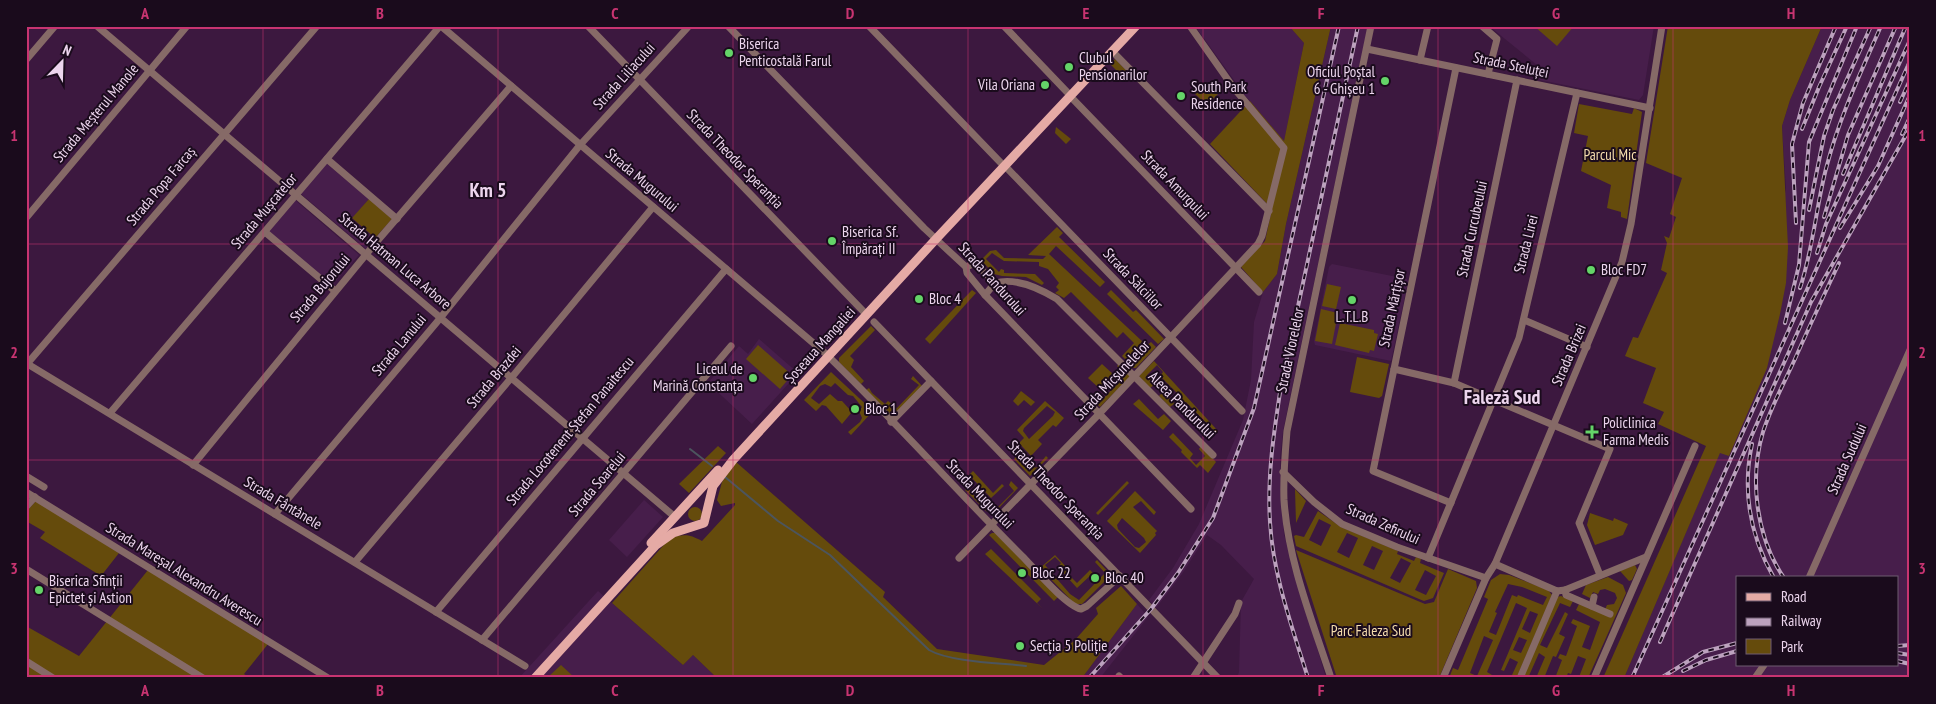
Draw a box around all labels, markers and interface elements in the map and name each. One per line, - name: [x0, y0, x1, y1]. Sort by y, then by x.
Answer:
- text: A: [140, 3, 150, 23]
- text: B: [376, 3, 384, 23]
- text: C: [611, 3, 619, 23]
- text: D: [846, 3, 855, 23]
- text: E: [1083, 3, 1090, 23]
- text: F: [1318, 3, 1325, 23]
- text: G: [1552, 3, 1560, 23]
- text: H: [1787, 3, 1795, 23]
- place label: Biserica Penticostală Farul: [739, 34, 832, 70]
- north arrow: [38, 38, 88, 88]
- street label: Strada Liliacului: [589, 38, 659, 113]
- text: N: [60, 40, 74, 60]
- marker: Biserica Penticostală Farul: [723, 47, 735, 59]
- street label: Strada Steluței: [1472, 47, 1550, 82]
- place label: Clubul Pensionarilor: [1079, 48, 1148, 84]
- street label: Strada Meșterul Manole: [49, 59, 142, 166]
- marker: Clubul Pensionarilor: [1063, 61, 1075, 73]
- place label: Oficiul Poștal 6 - Ghișeu 1: [1307, 62, 1375, 98]
- place label: Vila Oriana: [977, 75, 1035, 94]
- marker: Oficiul Poștal 6 - Ghișeu 1: [1379, 75, 1391, 87]
- place label: South Park Residence: [1191, 77, 1247, 113]
- marker: Vila Oriana: [1039, 79, 1051, 91]
- marker: South Park Residence: [1175, 90, 1187, 102]
- street label: Strada Theodor Speranția: [683, 105, 788, 212]
- text: 1: [10, 125, 18, 145]
- text: 1: [1918, 125, 1926, 145]
- street label: Strada Popa Farcaș: [122, 142, 199, 229]
- street label: Strada Mugurului: [602, 144, 683, 216]
- park label: Parcul Mic: [1583, 145, 1637, 164]
- street label: Strada Amurgului: [1137, 146, 1213, 223]
- street label: Strada Mușcatelor: [226, 168, 301, 252]
- district label: Km 5: [469, 177, 507, 203]
- street label: Strada Curcubeului: [1452, 179, 1491, 279]
- street label: Strada Hatman Luca Arbore: [335, 208, 455, 313]
- street label: Strada Lirei: [1509, 213, 1542, 275]
- place label: Biserica Sf. Împărați II: [841, 222, 899, 258]
- marker: Biserica Sf. Împărați II: [826, 235, 838, 247]
- street label: Strada Pandurului: [954, 238, 1030, 319]
- street label: Strada Sălciilor: [1099, 244, 1168, 314]
- street label: Strada Bujorului: [286, 250, 354, 326]
- place label: Bloc FD7: [1601, 260, 1647, 279]
- marker: Bloc FD7: [1585, 264, 1597, 276]
- street label: Strada Mărțișor: [1374, 266, 1409, 349]
- place label: Bloc 4: [929, 289, 961, 308]
- marker: Bloc 4: [913, 293, 925, 305]
- marker: L.T.L.B: [1346, 294, 1358, 306]
- street label: Șoseaua Mangaliei: [780, 302, 859, 387]
- street label: Strada Viorelelor: [1271, 305, 1308, 394]
- place label: L.T.L.B: [1336, 307, 1368, 326]
- street label: Strada Lanului: [367, 310, 430, 379]
- street label: Strada Brizei: [1547, 321, 1590, 389]
- street label: Strada Micșunelelor: [1070, 335, 1154, 424]
- text: 2: [10, 342, 18, 362]
- street label: Strada Brazdei: [462, 342, 525, 411]
- text: 2: [1918, 342, 1926, 362]
- street label: Strada Locotenent Ștefan Panaitescu: [502, 352, 637, 509]
- place label: Liceul de Marină Constanța: [653, 359, 743, 395]
- street label: Aleea Pandurului: [1145, 367, 1220, 442]
- marker: Liceul de Marină Constanța: [747, 372, 759, 384]
- district label: Faleză Sud: [1464, 384, 1540, 410]
- place label: Bloc 1: [865, 399, 897, 418]
- marker: Bloc 1: [849, 403, 861, 415]
- place label: Policlinica Farma Medis: [1603, 413, 1669, 449]
- street label: Strada Sudului: [1823, 420, 1871, 497]
- marker: Policlinica Farma Medis: [1585, 425, 1599, 439]
- street label: Strada Theodor Speranția: [1004, 436, 1109, 543]
- street label: Strada Soarelui: [564, 447, 629, 520]
- street label: Strada Mugurului: [943, 455, 1018, 532]
- street label: Strada Fântânele: [241, 472, 326, 533]
- street label: Strada Zefirului: [1343, 499, 1423, 548]
- street label: Strada Mareșal Alexandru Averescu: [103, 518, 266, 629]
- text: 3: [10, 558, 18, 578]
- text: 3: [1918, 558, 1926, 578]
- place label: Bloc 22: [1032, 563, 1071, 582]
- marker: Bloc 22: [1016, 567, 1028, 579]
- place label: Bloc 40: [1105, 568, 1144, 587]
- place label: Biserica Sfinții Epictet și Astion: [49, 571, 132, 607]
- marker: Bloc 40: [1089, 572, 1101, 584]
- legend: [1736, 576, 1898, 666]
- marker: Biserica Sfinții Epictet și Astion: [33, 584, 45, 596]
- text: Road: [1781, 587, 1807, 606]
- text: Railway: [1781, 611, 1822, 630]
- park label: Parc Faleza Sud: [1331, 621, 1411, 640]
- place label: Secția 5 Poliție: [1030, 636, 1107, 655]
- text: Park: [1781, 637, 1803, 656]
- marker: Secția 5 Poliție: [1014, 640, 1026, 652]
- text: A: [140, 680, 150, 700]
- text: B: [376, 680, 384, 700]
- text: C: [611, 680, 619, 700]
- text: D: [846, 680, 855, 700]
- text: E: [1083, 680, 1090, 700]
- text: F: [1318, 680, 1325, 700]
- text: G: [1552, 680, 1560, 700]
- text: H: [1787, 680, 1795, 700]

